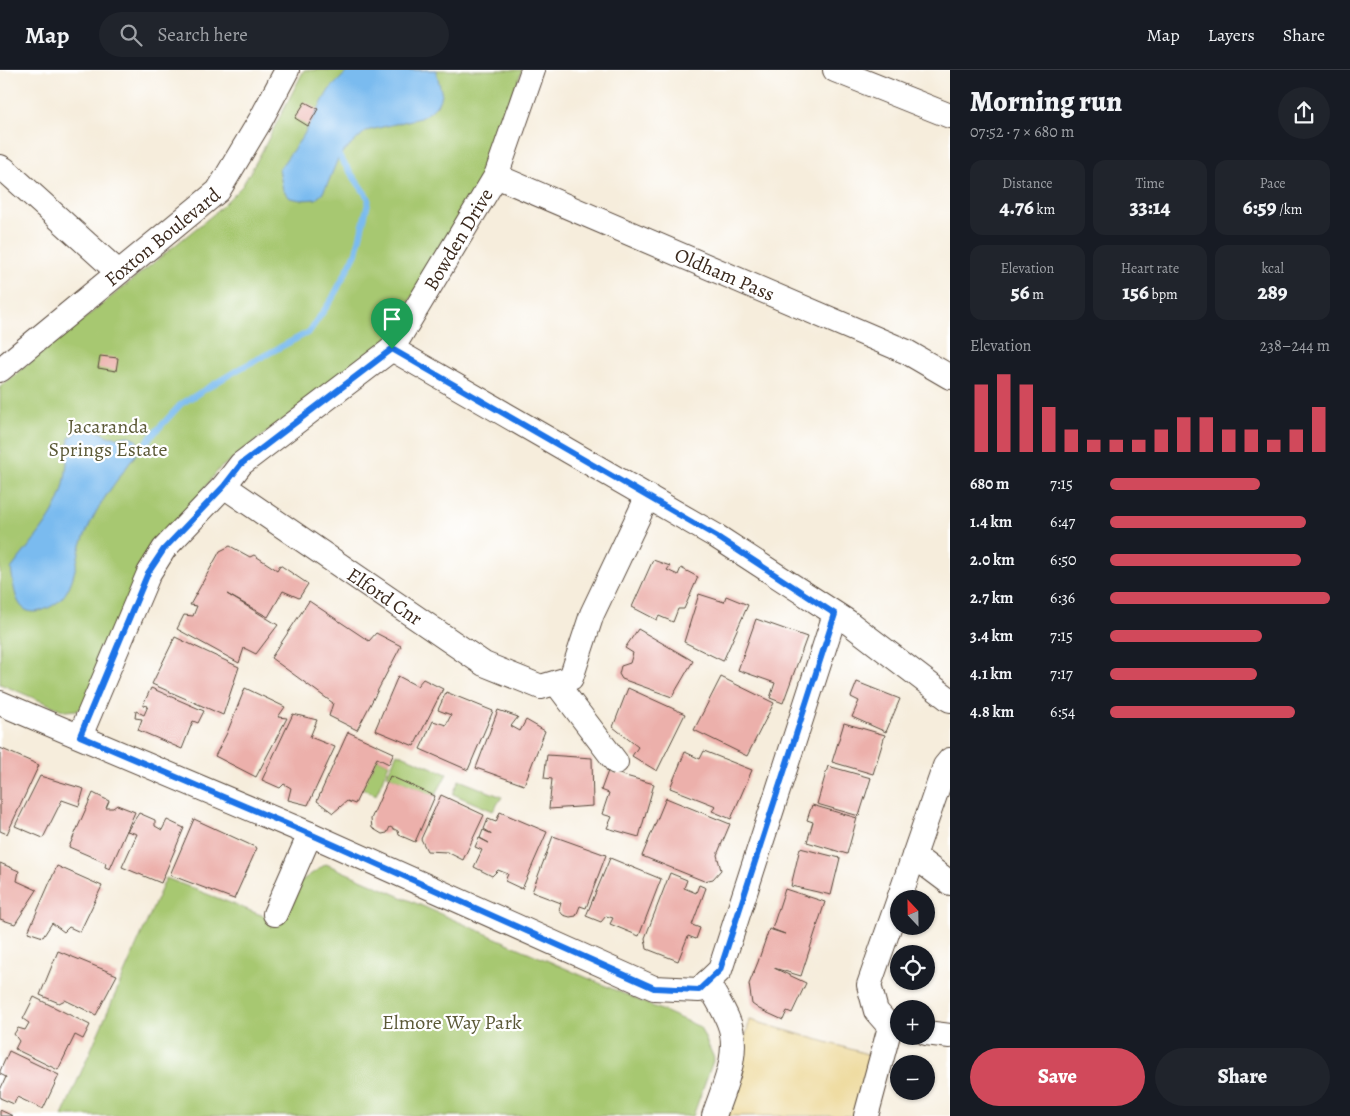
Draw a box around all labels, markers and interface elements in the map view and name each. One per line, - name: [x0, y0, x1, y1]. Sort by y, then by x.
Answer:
- search box: [99, 12, 449, 57]
- text: Map: [25, 19, 69, 51]
- icon: search: [117, 21, 145, 49]
- text: Search here: [157, 22, 248, 48]
- text: Map: [1147, 23, 1180, 47]
- text: Layers: [1208, 23, 1255, 47]
- text: Share: [1283, 23, 1325, 47]
- text: Morning run: [970, 83, 1122, 121]
- button: share: [1278, 87, 1330, 139]
- text: 07:52 · 7 × 680 m: [970, 121, 1074, 143]
- text: Distance: [1002, 174, 1052, 193]
- text: Time: [1135, 174, 1165, 193]
- text: Pace: [1260, 174, 1286, 193]
- street label: Foxton Boulevard: [99, 181, 226, 293]
- street label: Bowden Drive: [417, 183, 500, 296]
- text: 4.76: [999, 193, 1034, 221]
- text: 33:14: [1129, 193, 1171, 221]
- text: 6:59: [1243, 193, 1276, 221]
- text: km: [1034, 200, 1055, 219]
- text: /km: [1276, 200, 1302, 219]
- street label: Oldham Pass: [671, 241, 779, 308]
- text: Elevation: [1000, 259, 1054, 278]
- text: Heart rate: [1121, 259, 1179, 278]
- text: kcal: [1261, 259, 1284, 278]
- text: 56: [1011, 278, 1030, 306]
- text: 156: [1122, 278, 1149, 306]
- text: 289: [1258, 278, 1288, 306]
- text: m: [1030, 285, 1044, 304]
- text: bpm: [1149, 285, 1178, 304]
- pin: [371, 298, 413, 349]
- icon: arrive: [378, 305, 406, 333]
- text: Elevation: [970, 335, 1031, 357]
- text: 238–244 m: [1260, 335, 1330, 357]
- park label: Jacaranda Springs Estate: [49, 413, 167, 463]
- text: 680 m: [970, 473, 1009, 495]
- text: 7:15: [1050, 473, 1073, 495]
- text: 1.4 km: [970, 511, 1012, 533]
- text: 6:47: [1050, 511, 1075, 533]
- text: 2.0 km: [970, 549, 1015, 571]
- text: 6:50: [1050, 549, 1077, 571]
- street label: Elford Cnr: [342, 561, 428, 632]
- text: 2.7 km: [970, 587, 1013, 609]
- text: 6:36: [1050, 587, 1075, 609]
- text: 3.4 km: [970, 625, 1013, 647]
- text: 7:15: [1050, 625, 1073, 647]
- text: 4.1 km: [970, 663, 1012, 685]
- text: 7:17: [1050, 663, 1073, 685]
- text: 4.8 km: [970, 701, 1014, 723]
- text: 6:54: [1050, 701, 1075, 723]
- north arrow: [890, 890, 935, 935]
- map controls: [890, 890, 935, 1100]
- button: locate: [890, 945, 935, 990]
- button: +: [890, 1000, 935, 1045]
- park label: Elmore Way Park: [382, 1009, 522, 1036]
- button: Save: [970, 1048, 1145, 1106]
- button: Share: [1155, 1048, 1330, 1106]
- button: −: [890, 1055, 935, 1100]

